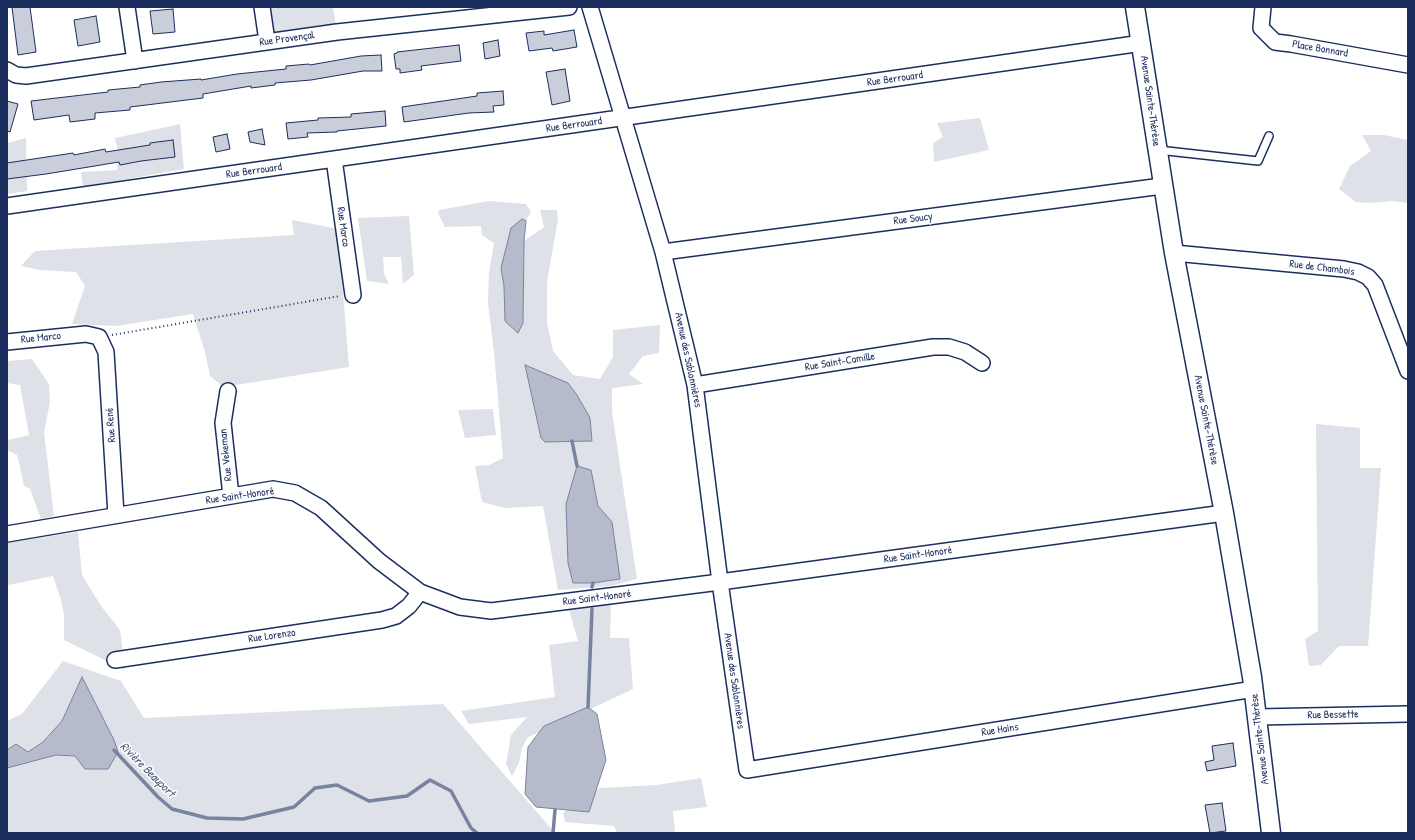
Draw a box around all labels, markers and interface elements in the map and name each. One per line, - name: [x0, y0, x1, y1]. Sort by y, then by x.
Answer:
- street label: Rue Provençal: [259, 29, 315, 49]
- street label: Place Bonnard: [1291, 38, 1349, 60]
- street label: Avenue Sainte-Thérèse: [1137, 55, 1163, 147]
- street label: Rue Berrouard: [866, 69, 924, 89]
- street label: Rue Berrouard: [545, 115, 603, 135]
- street label: Rue Berrouard: [225, 161, 283, 181]
- street label: Rue Marco: [334, 206, 352, 248]
- street label: Rue Soucy: [893, 210, 933, 228]
- street label: Rue de Chambois: [1289, 257, 1355, 279]
- street label: Avenue des Sablonnières: [671, 311, 705, 409]
- street label: Rue Marco: [20, 329, 62, 347]
- street label: Rue Saint-Camille: [804, 350, 876, 374]
- street label: Avenue Sainte-Thérèse: [1191, 374, 1221, 466]
- street label: Rue René: [103, 407, 119, 443]
- street label: Rue Vekeman: [217, 428, 235, 482]
- street label: Rue Saint-Honoré: [205, 485, 275, 507]
- street label: Rue Saint-Honoré: [883, 544, 953, 566]
- street label: Rue Saint-Honoré: [562, 587, 632, 609]
- street label: Rue Lorenzo: [248, 626, 296, 646]
- street label: Avenue des Sablonnières: [721, 632, 747, 730]
- street label: Avenue Sainte-Thérèse: [1248, 693, 1272, 785]
- street label: Rue Bessette: [1307, 708, 1359, 722]
- street label: Rue Hains: [980, 721, 1020, 739]
- water label: Rivière Beauport: [117, 740, 177, 800]

